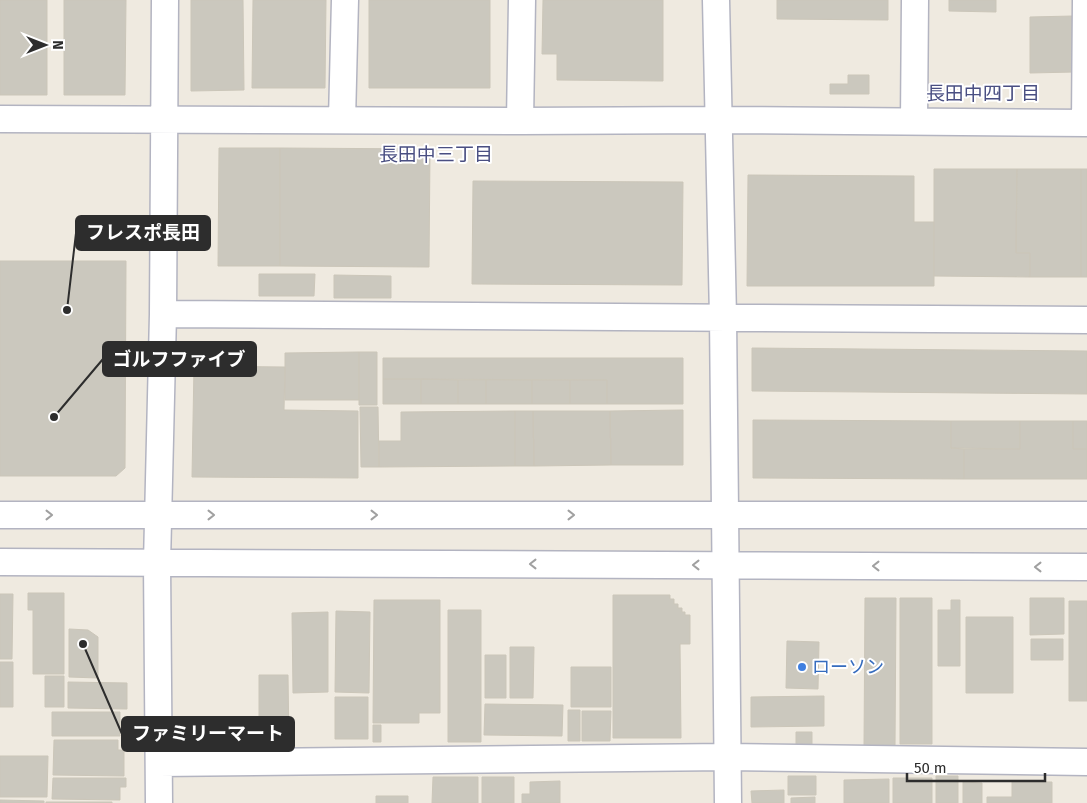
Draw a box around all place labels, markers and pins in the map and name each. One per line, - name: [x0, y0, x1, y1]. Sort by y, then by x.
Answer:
- callout: フレスポ長田: [76, 216, 210, 250]
- callout: ゴルフファイブ: [103, 342, 256, 376]
- place label: ローソン: [812, 656, 884, 678]
- marker: ローソン: [796, 661, 808, 673]
- callout: ファミリーマート: [122, 717, 294, 751]

